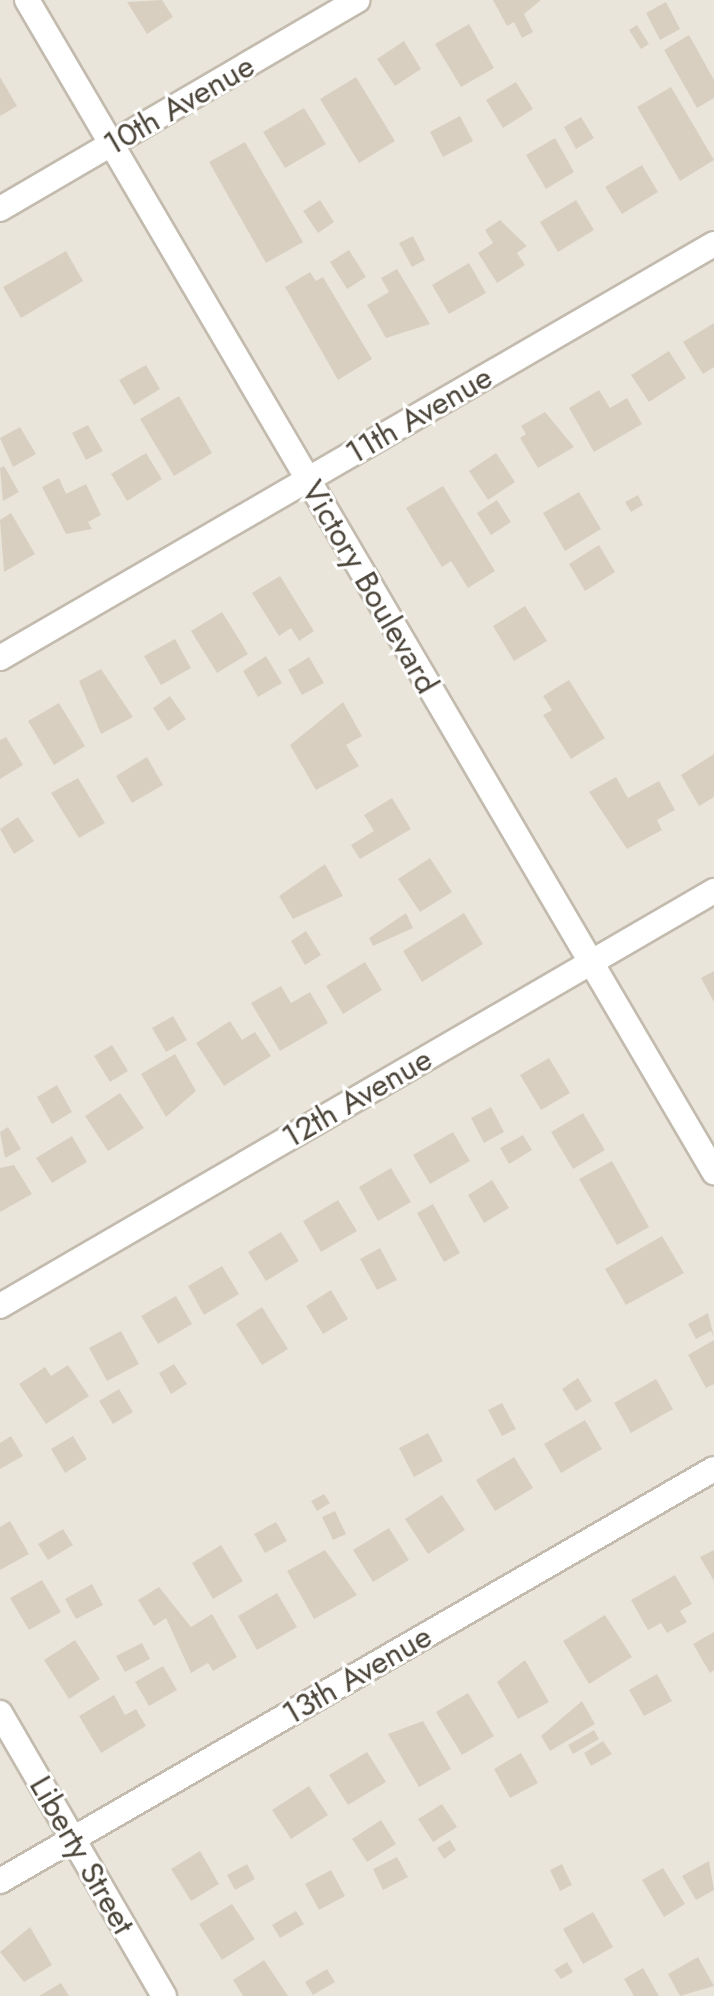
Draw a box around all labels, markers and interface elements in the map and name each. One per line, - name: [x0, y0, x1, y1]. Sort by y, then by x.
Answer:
- street label: 10th Avenue: [97, 47, 261, 163]
- street label: 11th Avenue: [339, 358, 499, 472]
- street label: Victory Boulevard: [293, 474, 447, 700]
- street label: 12th Avenue: [275, 1040, 439, 1156]
- street label: 13th Avenue: [276, 1617, 438, 1733]
- street label: Liberty Street: [21, 1769, 143, 1941]

